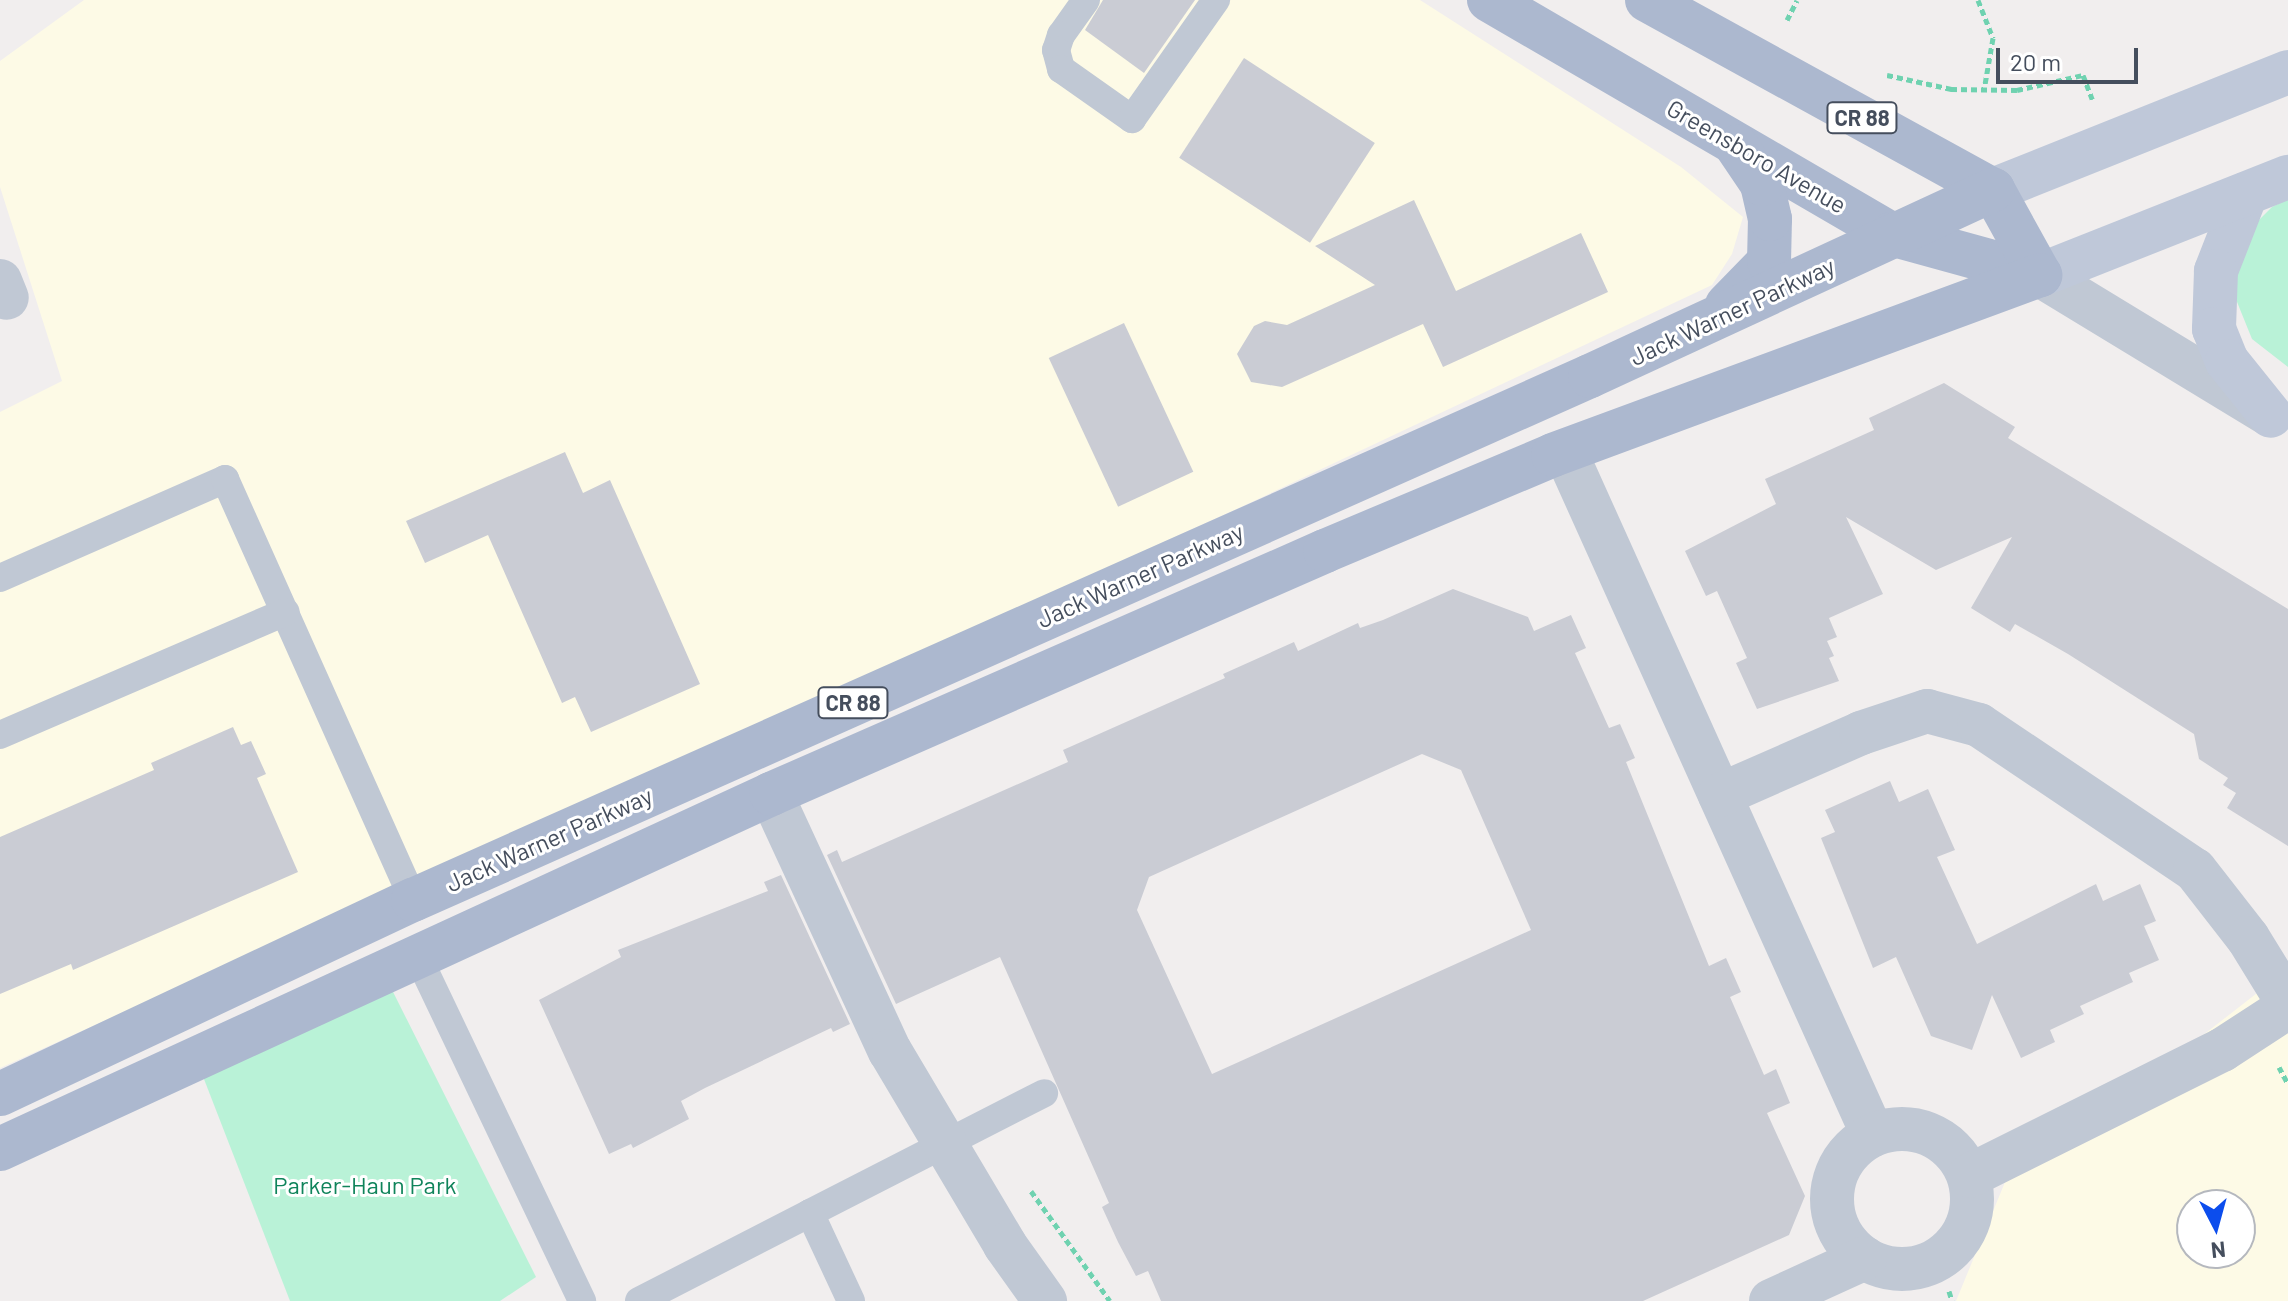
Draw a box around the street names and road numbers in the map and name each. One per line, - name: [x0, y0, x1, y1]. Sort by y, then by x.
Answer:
- street label: Greensboro Avenue: [1662, 93, 1852, 219]
- road number: CR 88: [1826, 100, 1898, 136]
- street label: Jack Warner Parkway: [1625, 251, 1839, 371]
- street label: Jack Warner Parkway: [1032, 517, 1248, 633]
- road number: CR 88: [817, 685, 889, 721]
- street label: Jack Warner Parkway: [441, 781, 657, 897]

